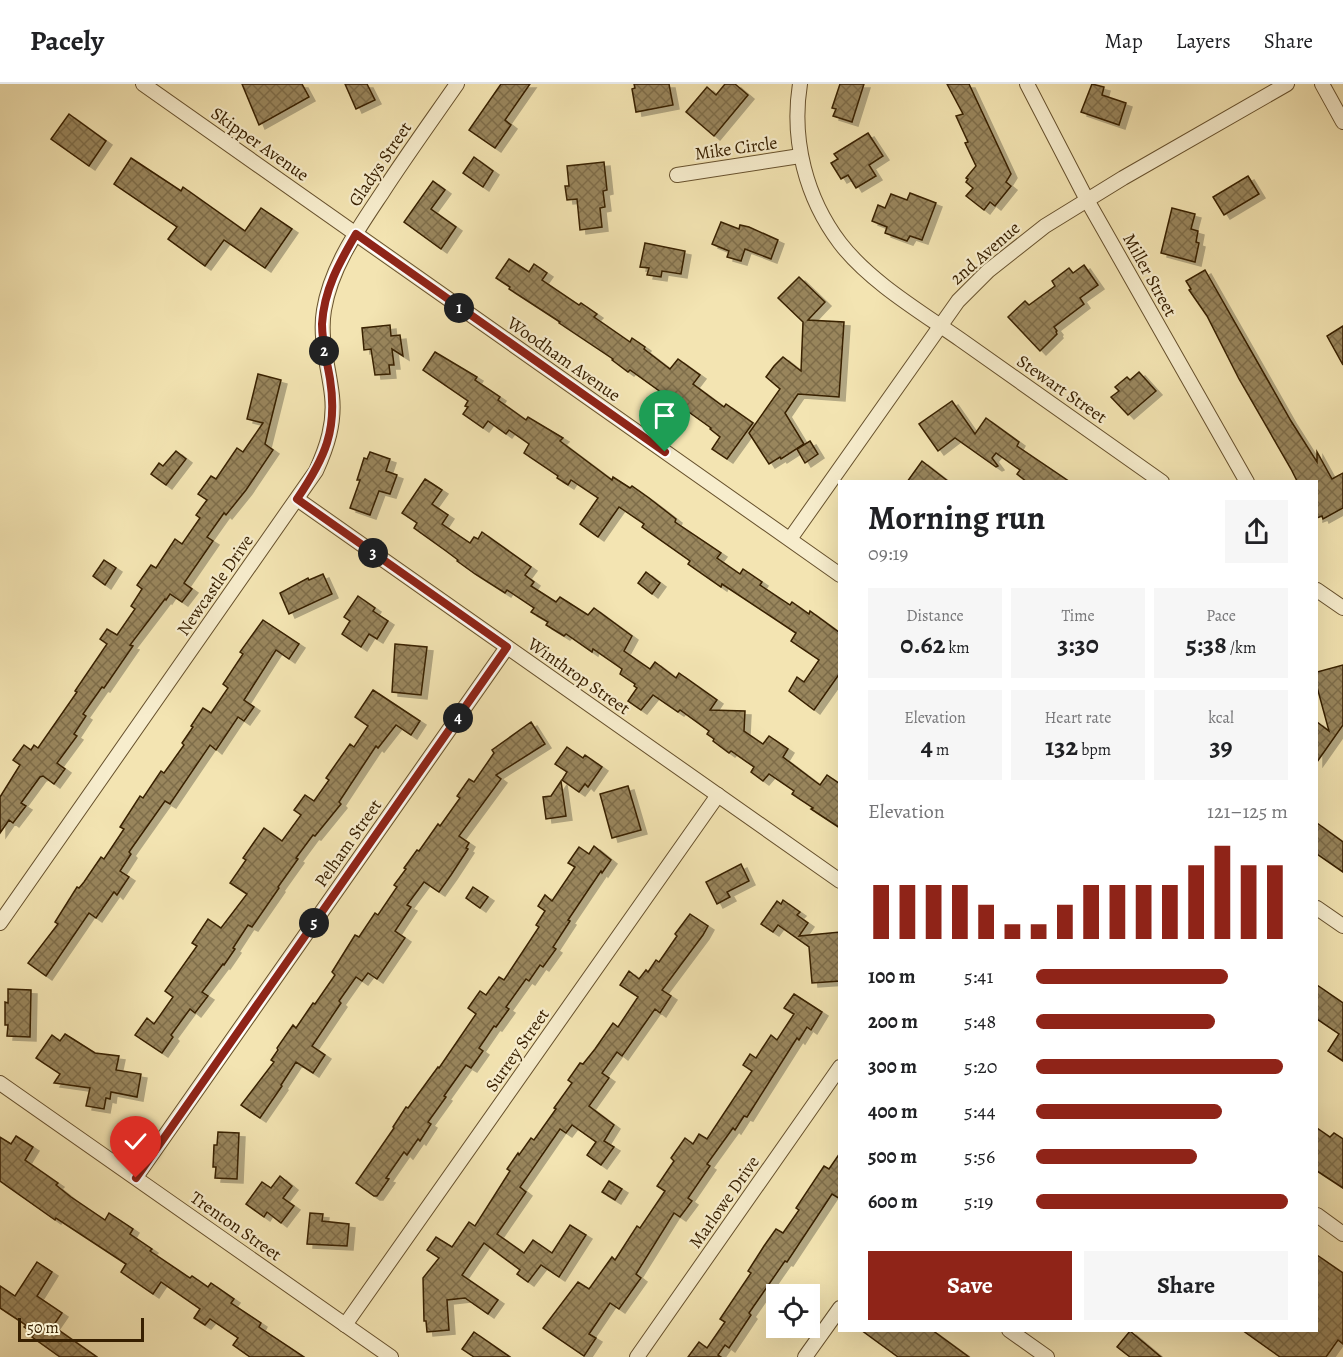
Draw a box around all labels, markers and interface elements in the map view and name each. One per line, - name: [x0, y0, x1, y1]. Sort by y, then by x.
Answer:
- text: Pacely: [30, 22, 104, 60]
- text: Map: [1104, 27, 1143, 55]
- text: Layers: [1176, 27, 1231, 55]
- text: Share: [1264, 27, 1313, 55]
- street label: Skipper Avenue: [206, 101, 314, 187]
- street label: Gladys Street: [343, 117, 417, 211]
- street label: Mike Circle: [693, 130, 779, 166]
- street label: 2nd Avenue: [945, 216, 1025, 290]
- street label: Miller Street: [1117, 229, 1183, 321]
- pin: 1: [444, 293, 474, 323]
- text: 1: [456, 297, 462, 319]
- street label: Woodham Avenue: [502, 310, 625, 407]
- pin: 2: [309, 336, 339, 366]
- text: 2: [320, 340, 328, 362]
- street label: Stewart Street: [1012, 349, 1112, 429]
- pin: [639, 390, 690, 452]
- icon: arrive: [648, 399, 681, 432]
- text: Morning run: [868, 495, 1045, 540]
- button: share: [1225, 500, 1288, 563]
- street label: Newcastle Drive: [171, 530, 259, 640]
- pin: 3: [358, 538, 388, 568]
- text: 09:19: [868, 540, 908, 567]
- text: 3: [370, 542, 376, 564]
- text: Distance: [906, 605, 964, 627]
- text: Time: [1061, 605, 1095, 627]
- text: Pace: [1206, 605, 1236, 627]
- text: 0.62: [900, 627, 945, 662]
- text: 3:30: [1057, 627, 1099, 662]
- text: 5:38: [1186, 627, 1227, 662]
- street label: Winthrop Street: [522, 631, 635, 720]
- text: km: [945, 637, 970, 659]
- text: /km: [1227, 637, 1256, 659]
- pin: 4: [443, 703, 473, 733]
- text: 4: [454, 707, 462, 729]
- text: Elevation: [904, 707, 966, 729]
- text: Heart rate: [1045, 707, 1111, 729]
- text: kcal: [1208, 707, 1234, 729]
- text: 4: [921, 729, 933, 764]
- text: 132: [1045, 729, 1078, 764]
- text: 39: [1209, 729, 1233, 764]
- text: m: [933, 739, 949, 761]
- text: bpm: [1078, 739, 1111, 761]
- street label: Pelham Street: [309, 794, 387, 892]
- text: Elevation: [868, 798, 945, 825]
- text: 121–125 m: [1207, 798, 1288, 825]
- pin: 5: [299, 908, 329, 938]
- text: 5: [311, 912, 317, 934]
- text: 100 m: [868, 963, 916, 990]
- text: 5:41: [964, 963, 993, 990]
- street label: Surrey Street: [479, 1003, 555, 1097]
- text: 200 m: [868, 1008, 918, 1035]
- text: 5:48: [964, 1008, 996, 1035]
- text: 300 m: [868, 1053, 917, 1080]
- text: 5:20: [964, 1053, 998, 1080]
- text: 400 m: [868, 1098, 918, 1125]
- text: 5:44: [964, 1098, 995, 1125]
- pin: [110, 1116, 161, 1178]
- icon: check: [119, 1125, 152, 1158]
- text: 500 m: [868, 1143, 917, 1170]
- text: 5:56: [964, 1143, 995, 1170]
- street label: Marlowe Drive: [683, 1151, 765, 1253]
- street label: Trenton Street: [185, 1186, 287, 1266]
- text: 600 m: [868, 1188, 918, 1215]
- text: 5:19: [964, 1188, 993, 1215]
- button: Save: [868, 1251, 1072, 1320]
- button: Share: [1084, 1251, 1288, 1320]
- map controls: [766, 1284, 820, 1338]
- button: locate: [766, 1284, 820, 1338]
- scale bar: [18, 1315, 144, 1342]
- text: 50 m: [27, 1317, 59, 1339]

